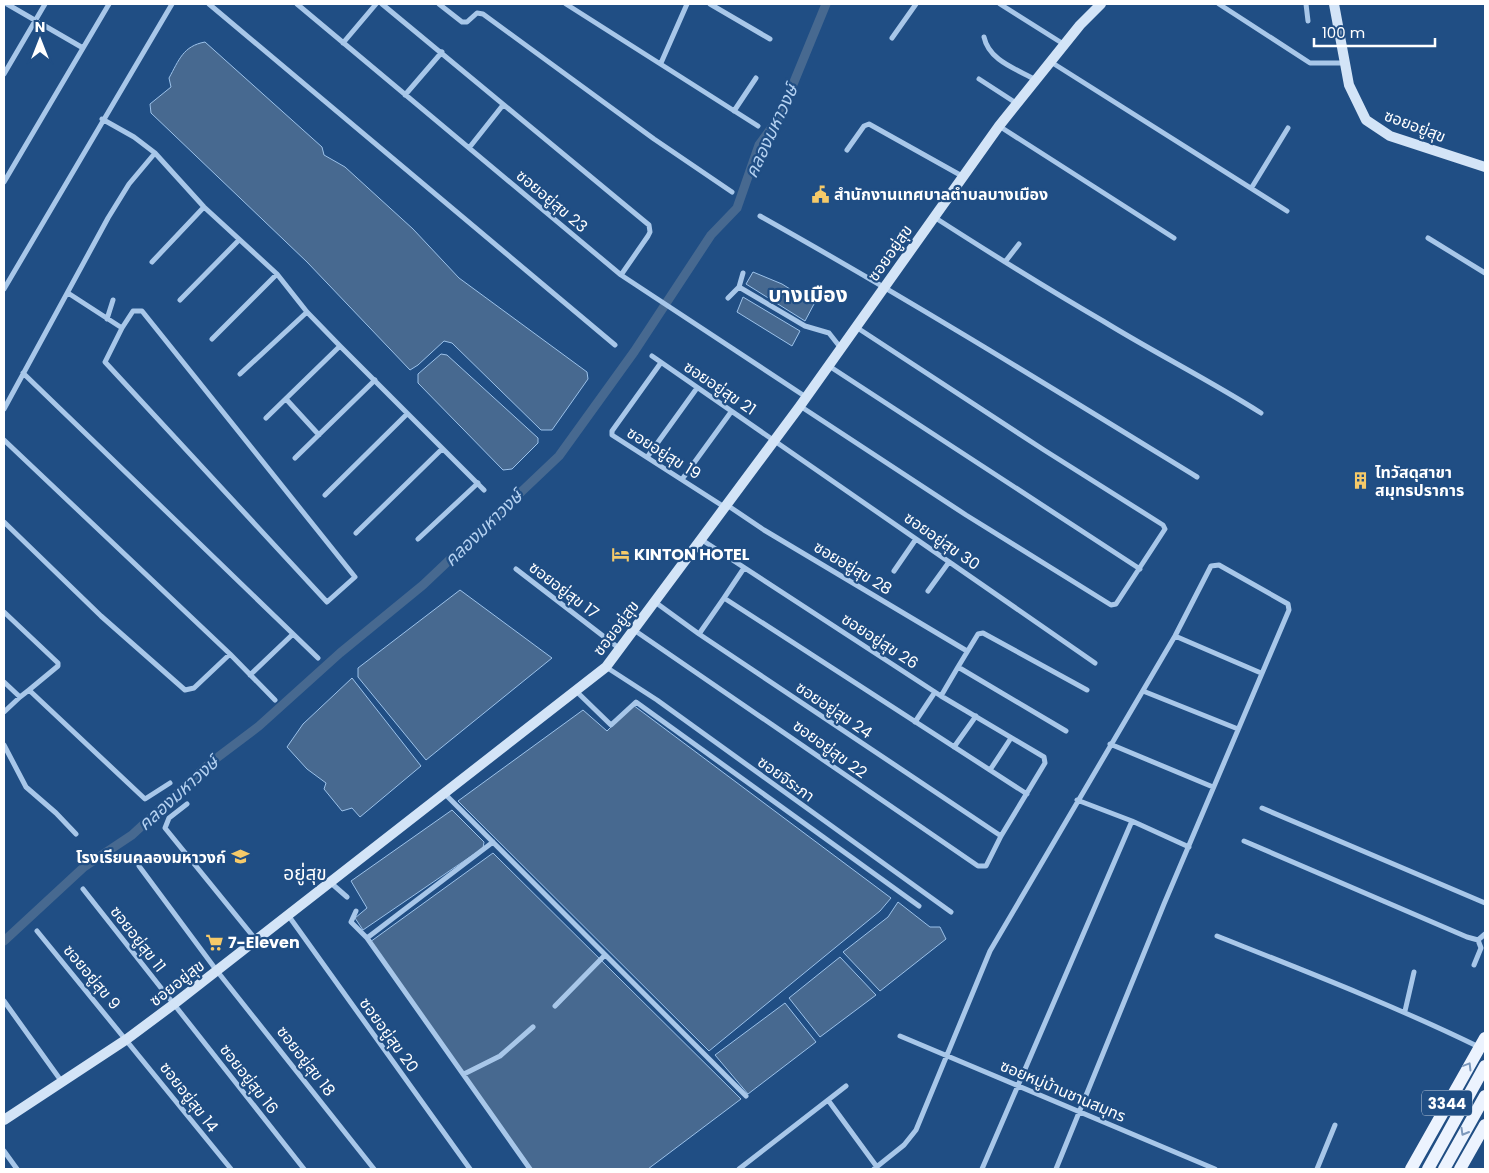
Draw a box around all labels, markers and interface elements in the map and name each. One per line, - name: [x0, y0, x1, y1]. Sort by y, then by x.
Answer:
- north arrow: [15, 15, 65, 65]
- scale bar: [1314, 15, 1435, 47]
- text: N: [35, 17, 45, 37]
- text: 100 m: [1322, 22, 1365, 43]
- water label: คลองมหาวงษ์: [738, 78, 805, 182]
- street label: ซอยอยู่สุข: [1381, 104, 1449, 148]
- street label: ซอยอยู่สุข 23: [511, 164, 593, 238]
- place label: สำนักงานเทศบาลตำบลบางเมือง: [834, 183, 1048, 206]
- public building icon: สำนักงานเทศบาลตำบลบางเมือง: [810, 184, 830, 204]
- street label: ซอยอยู่สุข: [862, 220, 918, 286]
- district label: บางเมือง: [768, 280, 848, 309]
- street label: ซอยอยู่สุข 21: [679, 355, 761, 421]
- street label: ซอยอยู่สุข 19: [622, 421, 706, 485]
- place label: ไทวัสดุสาขา สมุทรปราการ: [1375, 461, 1464, 502]
- building icon: ไทวัสดุสาขา สมุทรปราการ: [1351, 471, 1371, 491]
- water label: คลองมหาวงษ์: [438, 482, 530, 572]
- street label: ซอยอยู่สุข 30: [899, 506, 985, 576]
- street label: ซอยอยู่สุข 28: [809, 536, 897, 600]
- place label: KINTON HOTEL: [634, 543, 750, 566]
- hotel icon: KINTON HOTEL: [610, 544, 630, 564]
- street label: ซอยอยู่สุข 17: [524, 556, 604, 624]
- street label: ซอยอยู่สุข: [588, 595, 644, 661]
- street label: ซอยอยู่สุข 26: [837, 607, 923, 675]
- street label: ซอยอยู่สุข 24: [791, 676, 877, 744]
- street label: ซอยอยู่สุข 22: [788, 714, 872, 784]
- water label: คลองมหาวงษ์: [132, 748, 226, 836]
- street label: ซอยจิระภา: [753, 750, 819, 808]
- place label: โรงเรียนคลองมหาวงก์: [76, 846, 226, 869]
- school or university icon: โรงเรียนคลองมหาวงก์: [230, 847, 250, 867]
- district label: อยู่สุข: [283, 860, 327, 887]
- street label: ซอยอยู่สุข 11: [105, 901, 171, 977]
- place label: 7-Eleven: [228, 931, 300, 954]
- supermarket icon: 7-Eleven: [204, 932, 224, 952]
- street label: ซอยอยู่สุข 9: [58, 940, 126, 1014]
- street label: ซอยอยู่สุข: [145, 954, 209, 1012]
- street label: ซอยอยู่สุข 20: [354, 993, 424, 1077]
- street label: ซอยอยู่สุข 18: [271, 1021, 341, 1101]
- street label: ซอยอยู่สุข 16: [214, 1039, 284, 1119]
- street label: ซอยหมู่บ้านชานสมุทร: [997, 1054, 1130, 1128]
- street label: ซอยอยู่สุข 14: [154, 1057, 224, 1137]
- one-way arrow: [1462, 1062, 1472, 1071]
- road number: 3344: [1422, 1090, 1472, 1116]
- one-way arrow: [1460, 1127, 1470, 1136]

